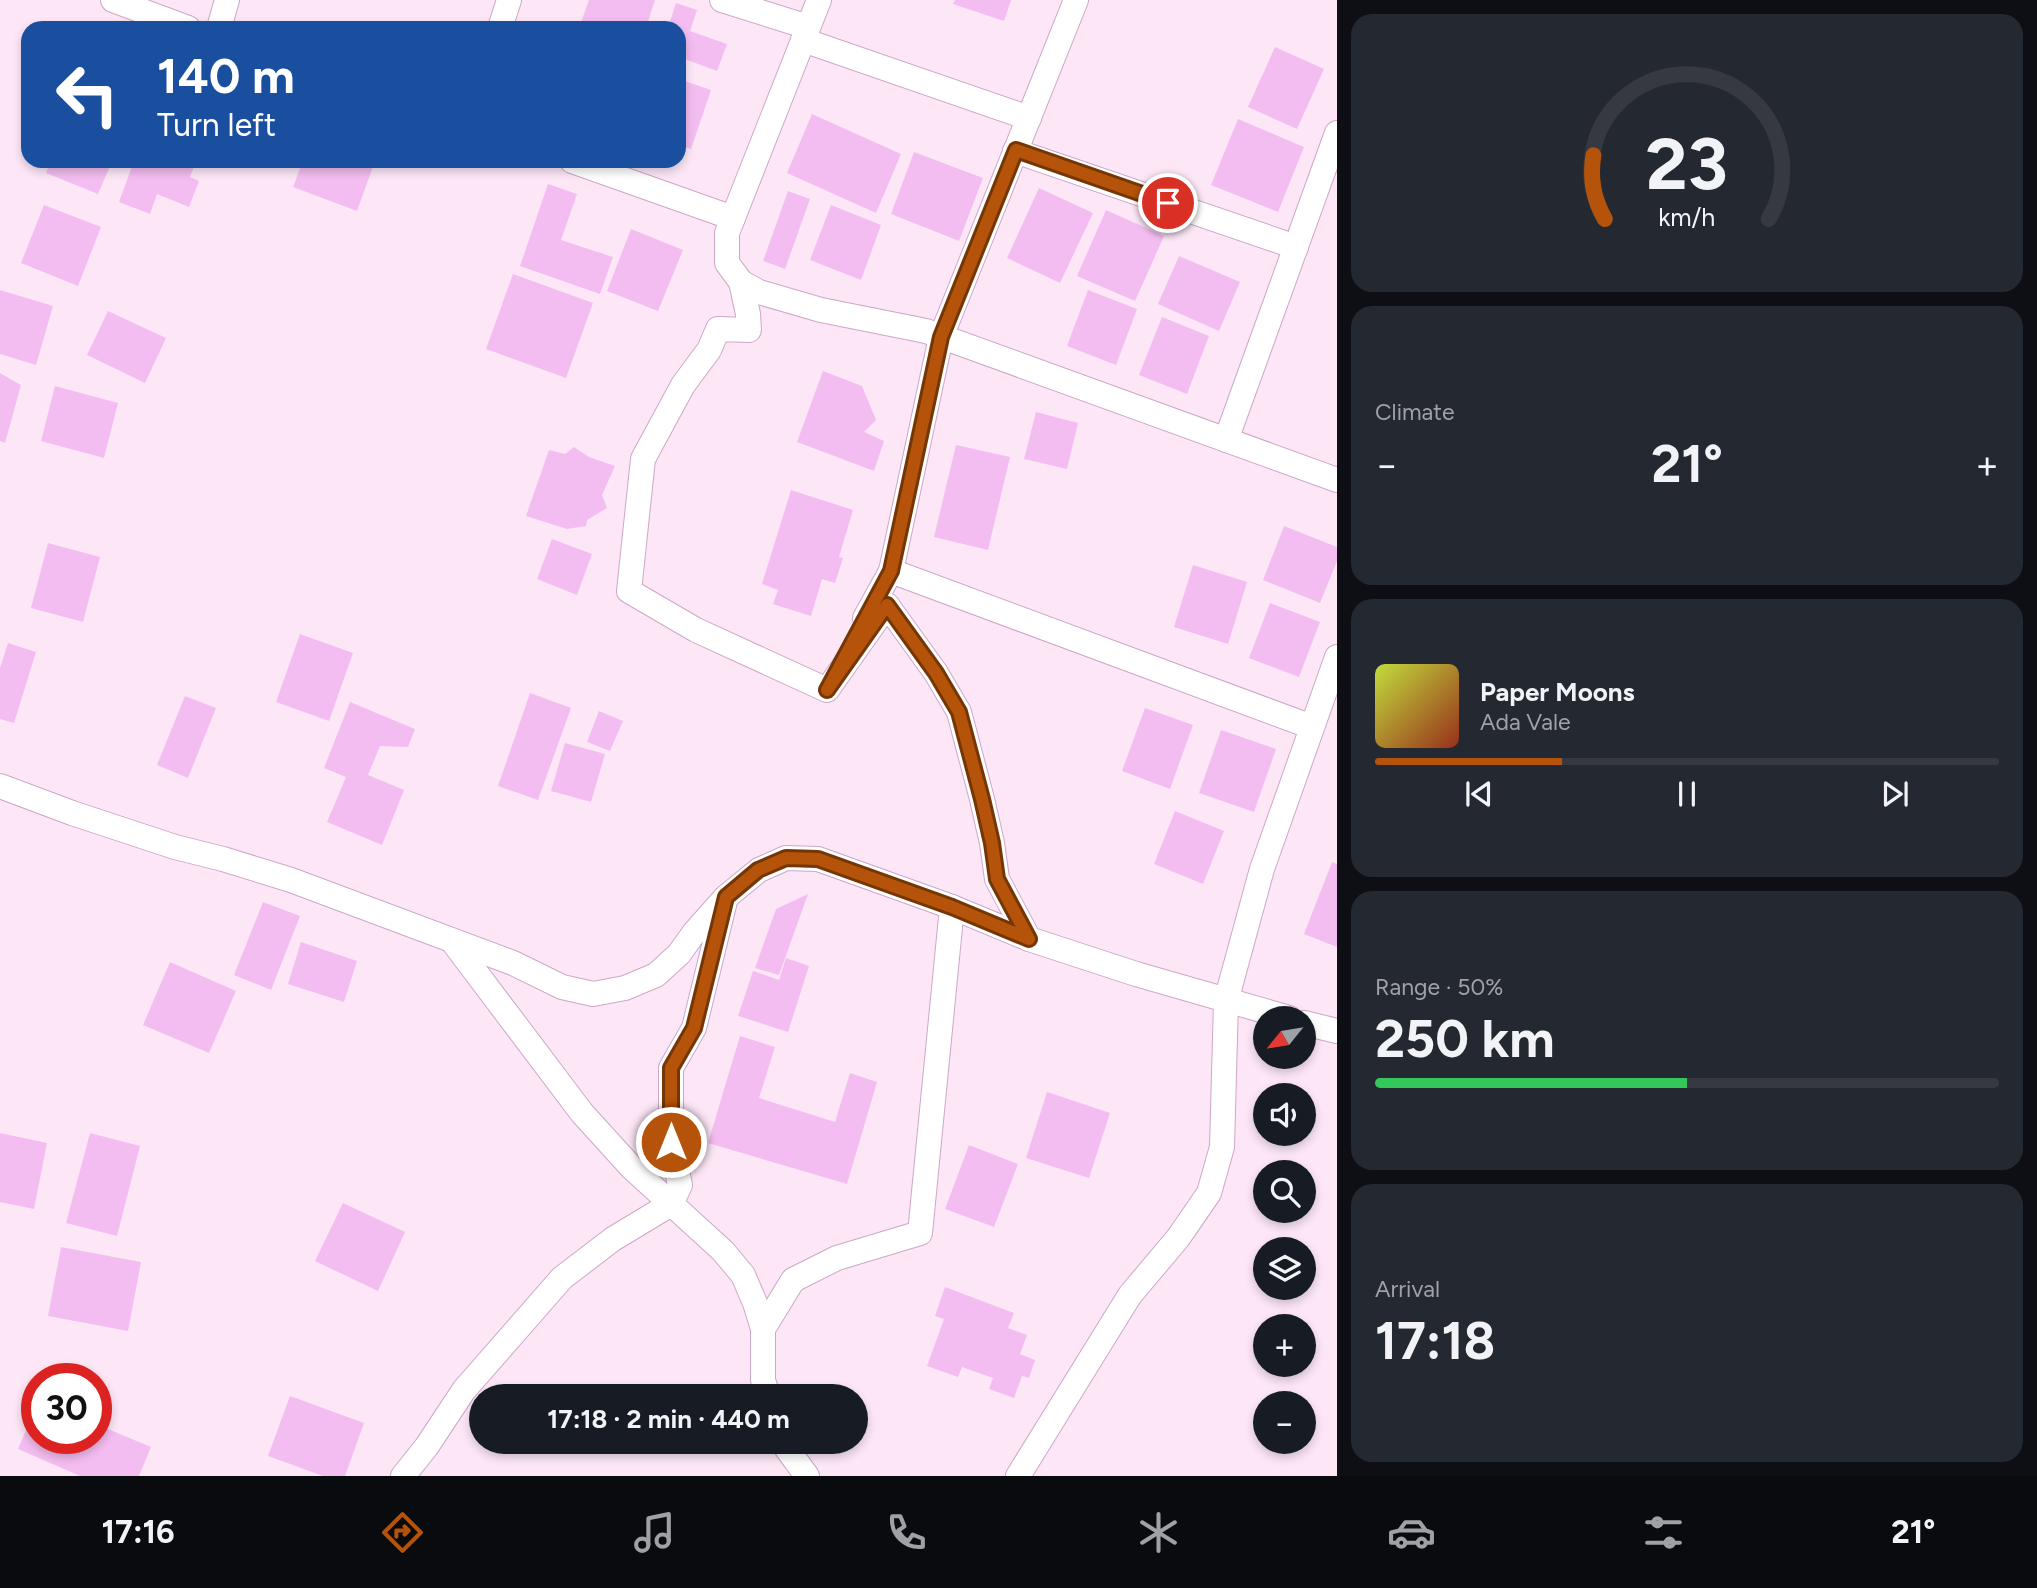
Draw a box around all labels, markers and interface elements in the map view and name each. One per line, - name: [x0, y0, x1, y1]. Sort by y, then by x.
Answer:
- text: 140 m: [157, 46, 295, 105]
- icon: left: [42, 49, 133, 140]
- text: Turn left: [157, 106, 276, 144]
- text: 23: [1646, 121, 1728, 208]
- pin: [1138, 173, 1198, 233]
- icon: arrive: [1149, 184, 1187, 222]
- text: km/h: [1658, 202, 1716, 232]
- text: Climate: [1375, 398, 1454, 426]
- text: 21°: [1651, 433, 1723, 495]
- text: −: [1375, 442, 1399, 488]
- text: +: [1975, 442, 1999, 488]
- text: Paper Moons: [1480, 676, 1635, 708]
- text: Ada Vale: [1480, 708, 1571, 736]
- icon: previous: [1460, 775, 1498, 813]
- icon: pause: [1668, 775, 1706, 813]
- icon: next: [1876, 775, 1914, 813]
- text: Range · 50%: [1375, 973, 1503, 1001]
- north arrow: [1253, 1006, 1316, 1069]
- map controls: [1253, 1006, 1316, 1454]
- text: 250 km: [1375, 1008, 1555, 1070]
- button: sound: [1253, 1083, 1316, 1146]
- position arrow: [634, 1105, 708, 1179]
- button: search: [1253, 1160, 1316, 1223]
- button: layers: [1253, 1237, 1316, 1300]
- text: Arrival: [1375, 1275, 1440, 1303]
- text: 17:18: [1375, 1310, 1495, 1372]
- button: +: [1253, 1314, 1316, 1377]
- speed limit sign: 30: [21, 1363, 112, 1454]
- button: −: [1253, 1391, 1316, 1454]
- text: 17:18 · 2 min · 440 m: [547, 1403, 790, 1435]
- icon: directions: [378, 1508, 427, 1557]
- icon: music: [630, 1508, 679, 1557]
- icon: phone: [882, 1508, 931, 1557]
- icon: climate: [1134, 1508, 1183, 1557]
- icon: car: [1387, 1508, 1436, 1557]
- icon: filters: [1639, 1508, 1688, 1557]
- text: 17:16: [102, 1513, 175, 1551]
- text: 21°: [1891, 1513, 1935, 1551]

